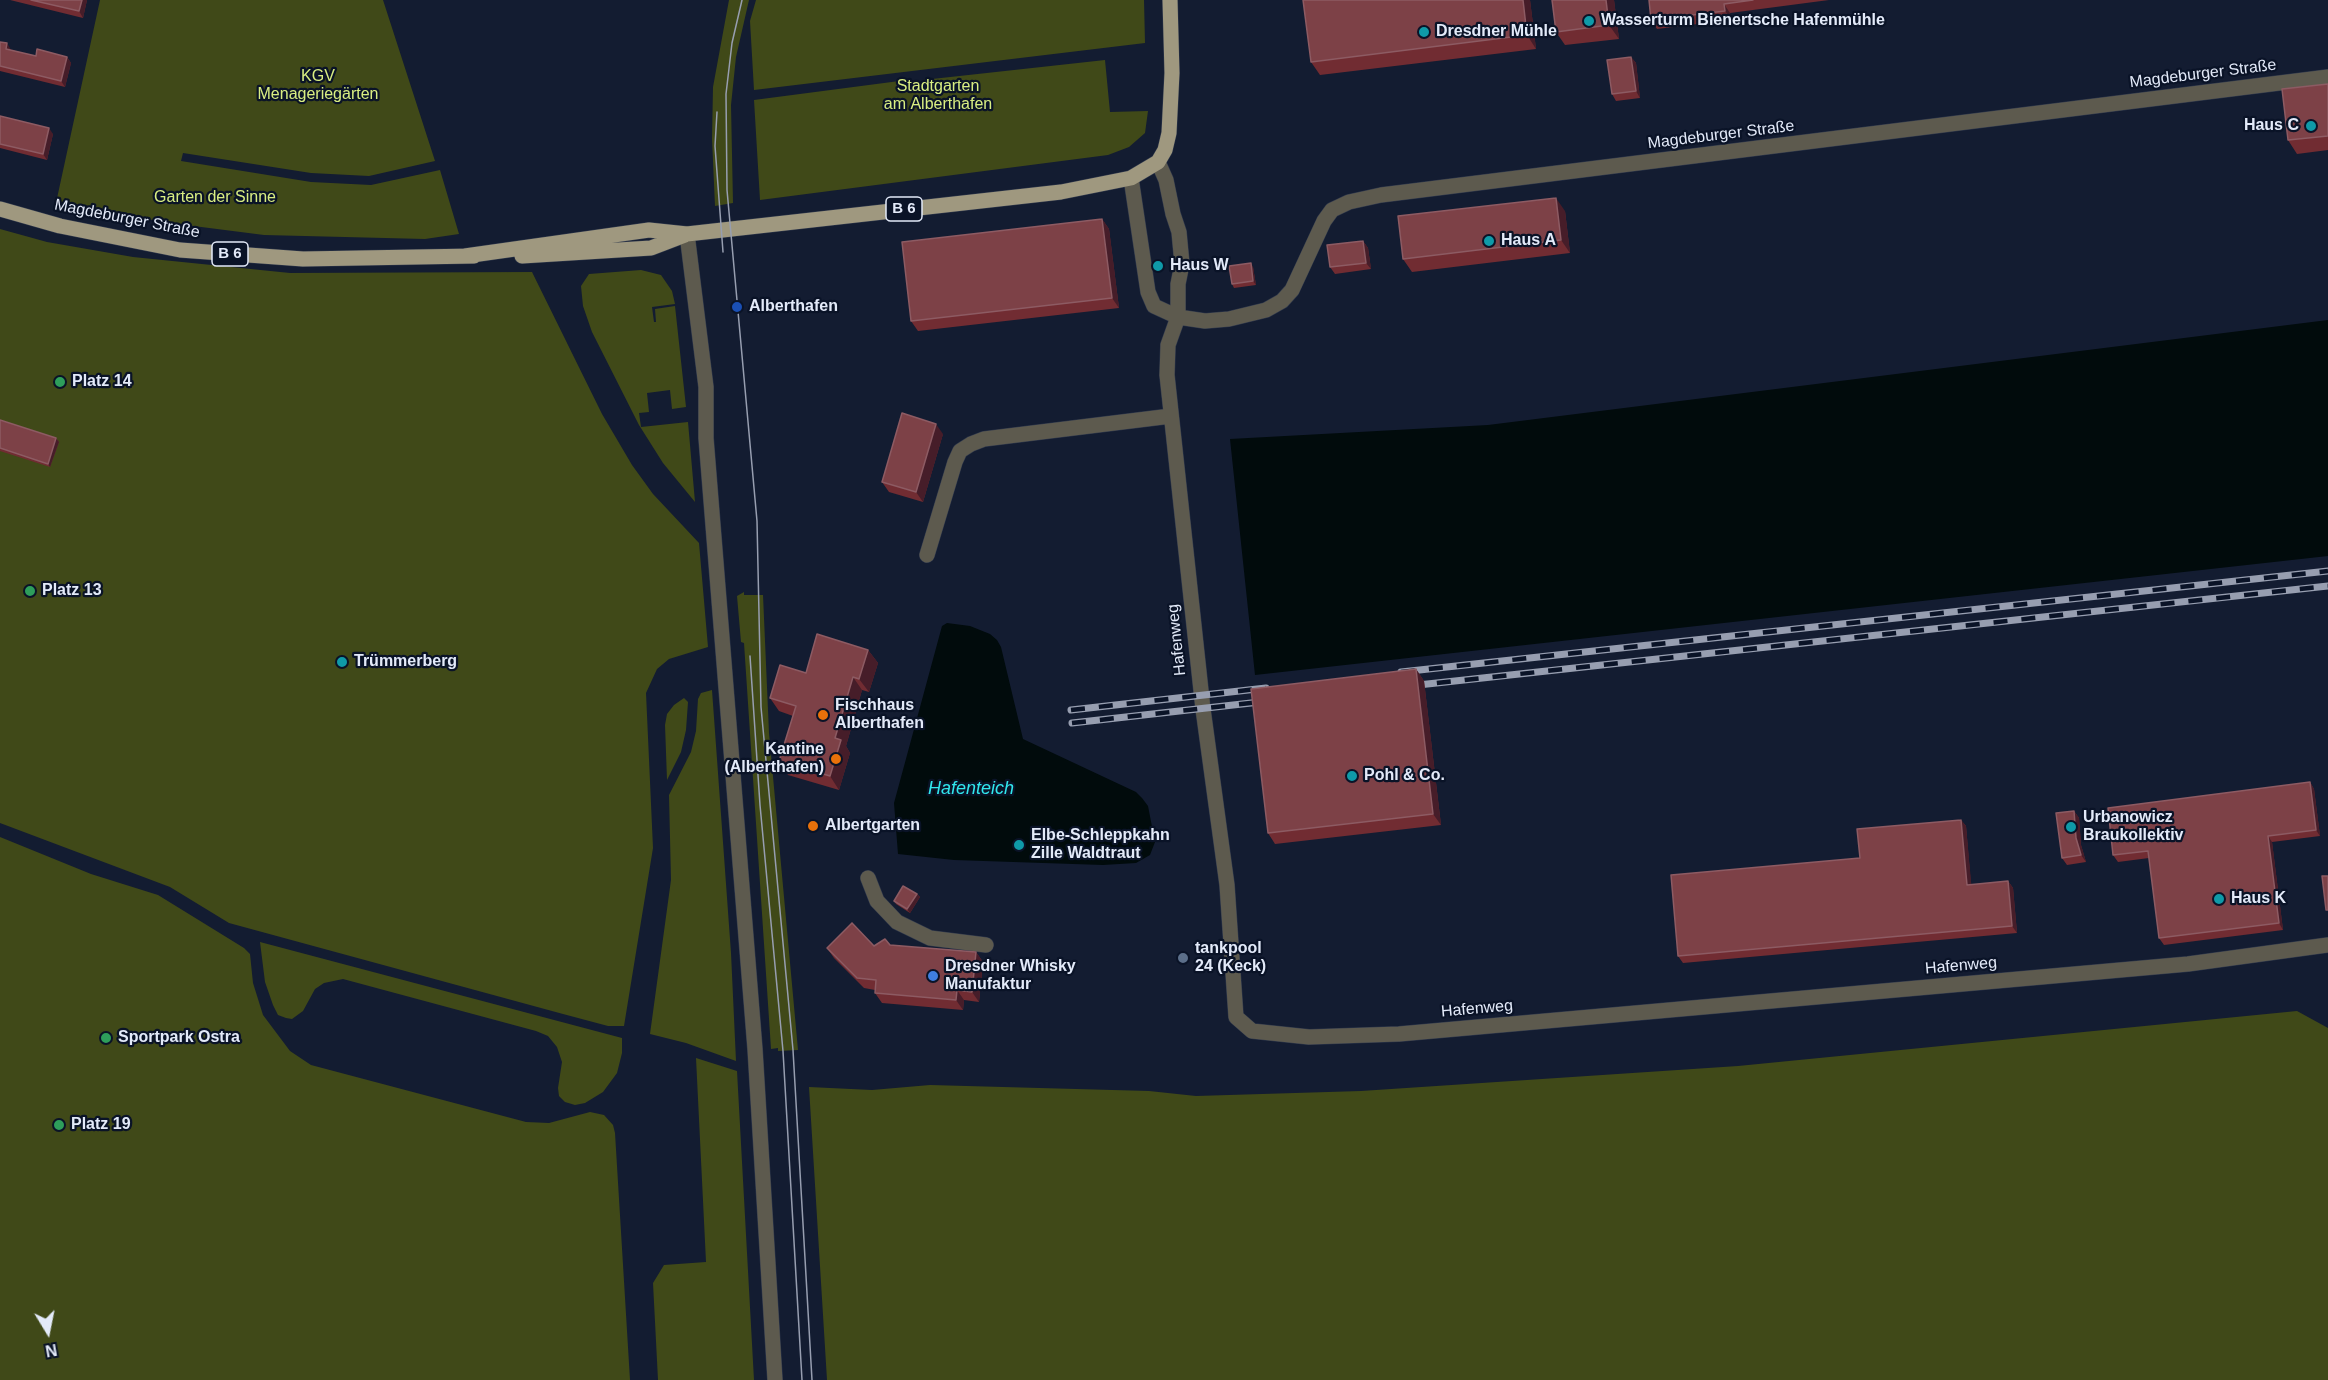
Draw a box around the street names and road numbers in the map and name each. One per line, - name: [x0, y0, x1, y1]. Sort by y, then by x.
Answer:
- street label: Magdeburger Straße: [2129, 55, 2277, 93]
- street label: Magdeburger Straße: [1647, 116, 1795, 154]
- street label: Magdeburger Straße: [53, 195, 201, 243]
- road number: B 6: [886, 197, 922, 221]
- road number: B 6: [212, 242, 248, 266]
- street label: Hafenweg: [1164, 603, 1190, 677]
- street label: Hafenweg: [1924, 953, 1998, 979]
- street label: Hafenweg: [1440, 996, 1514, 1022]

